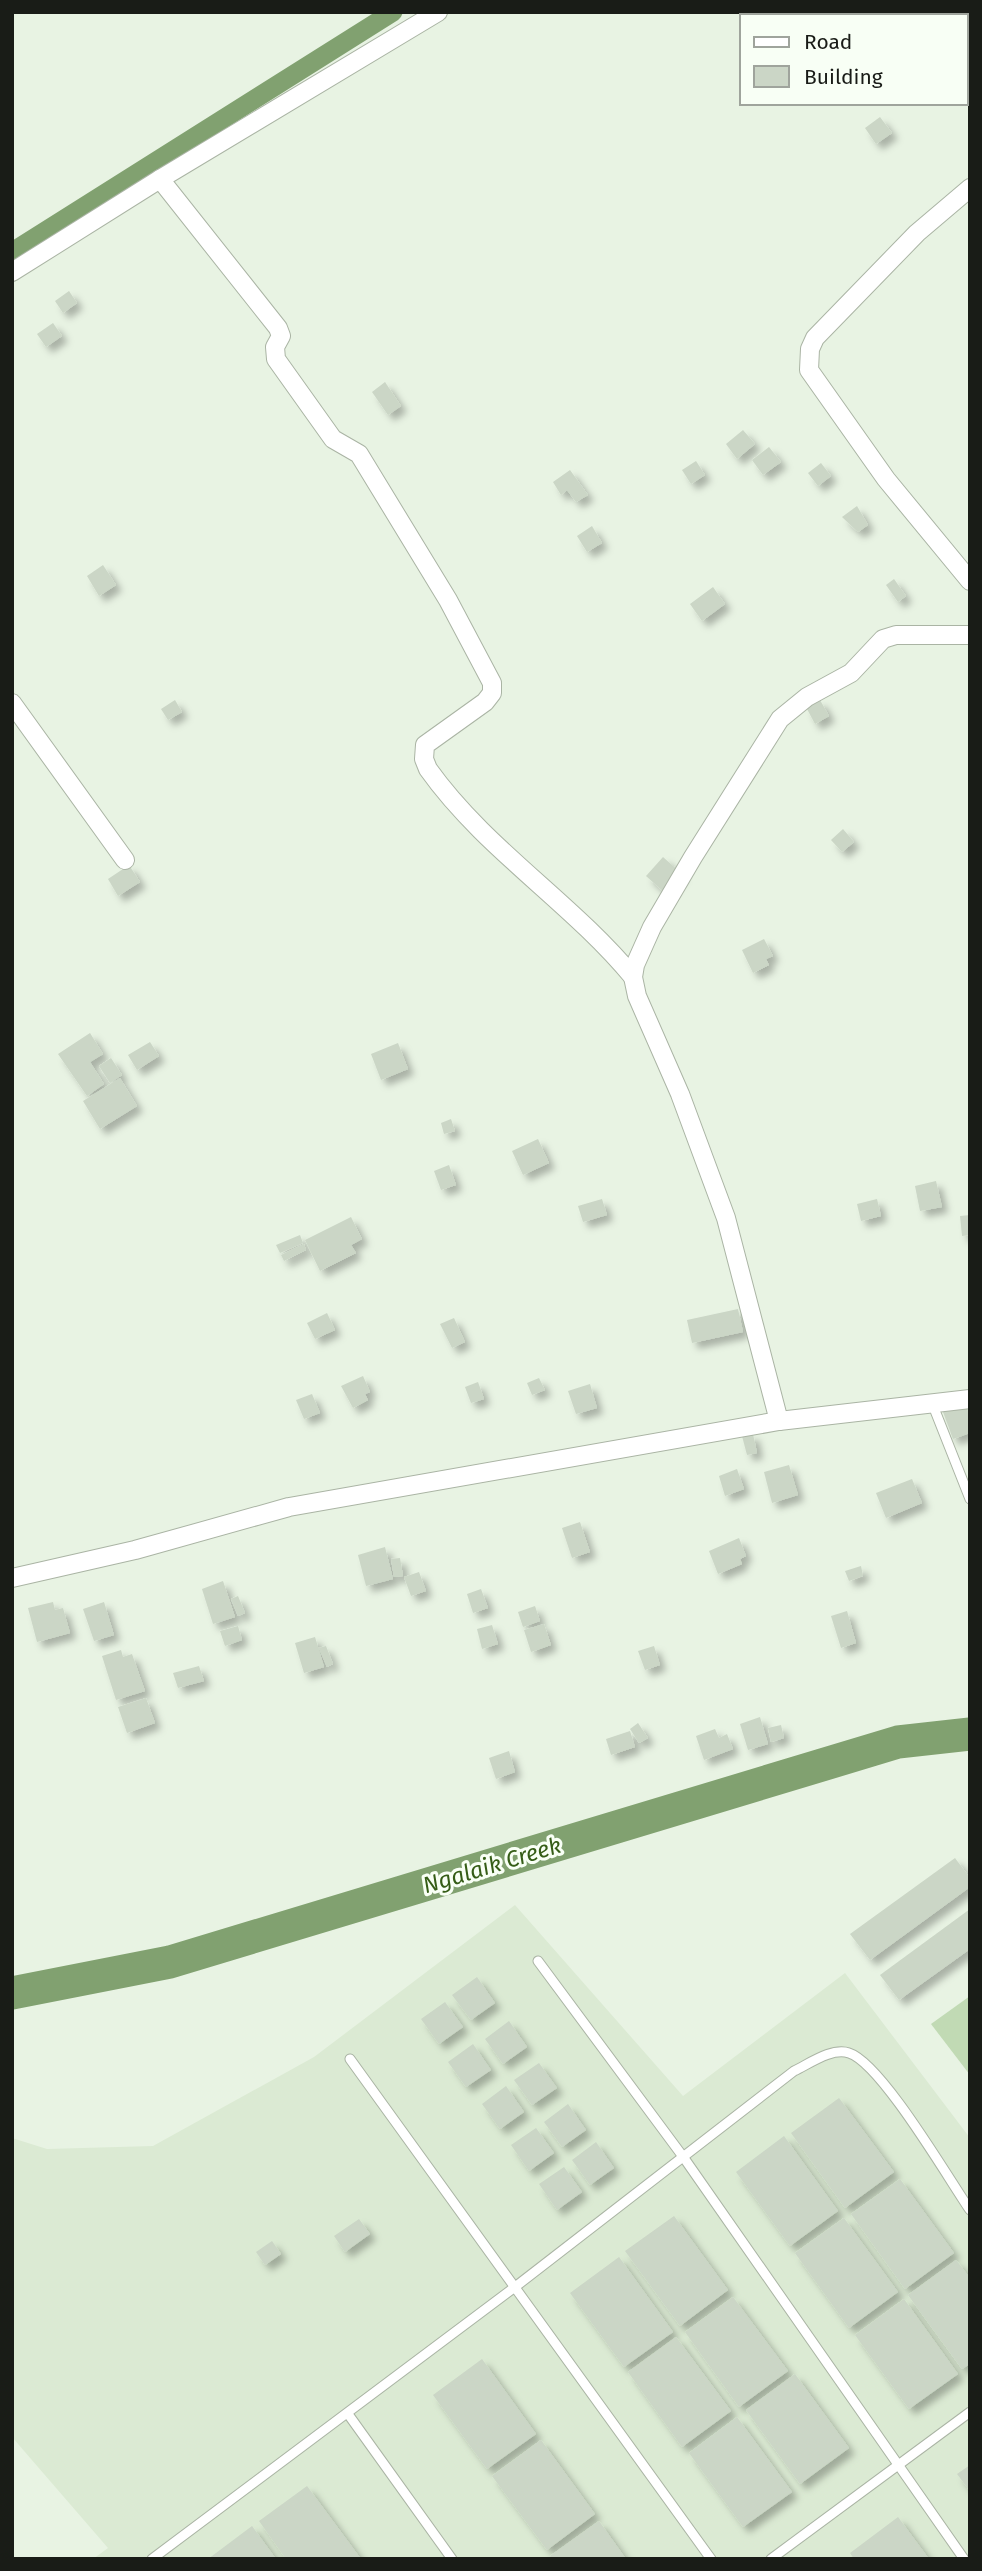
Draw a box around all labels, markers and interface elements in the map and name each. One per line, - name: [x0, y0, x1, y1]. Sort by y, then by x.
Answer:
- legend: [740, 14, 968, 105]
- text: Road: [804, 29, 852, 55]
- text: Building: [804, 64, 883, 90]
- water label: Ngalaik Creek: [419, 1831, 565, 1899]

